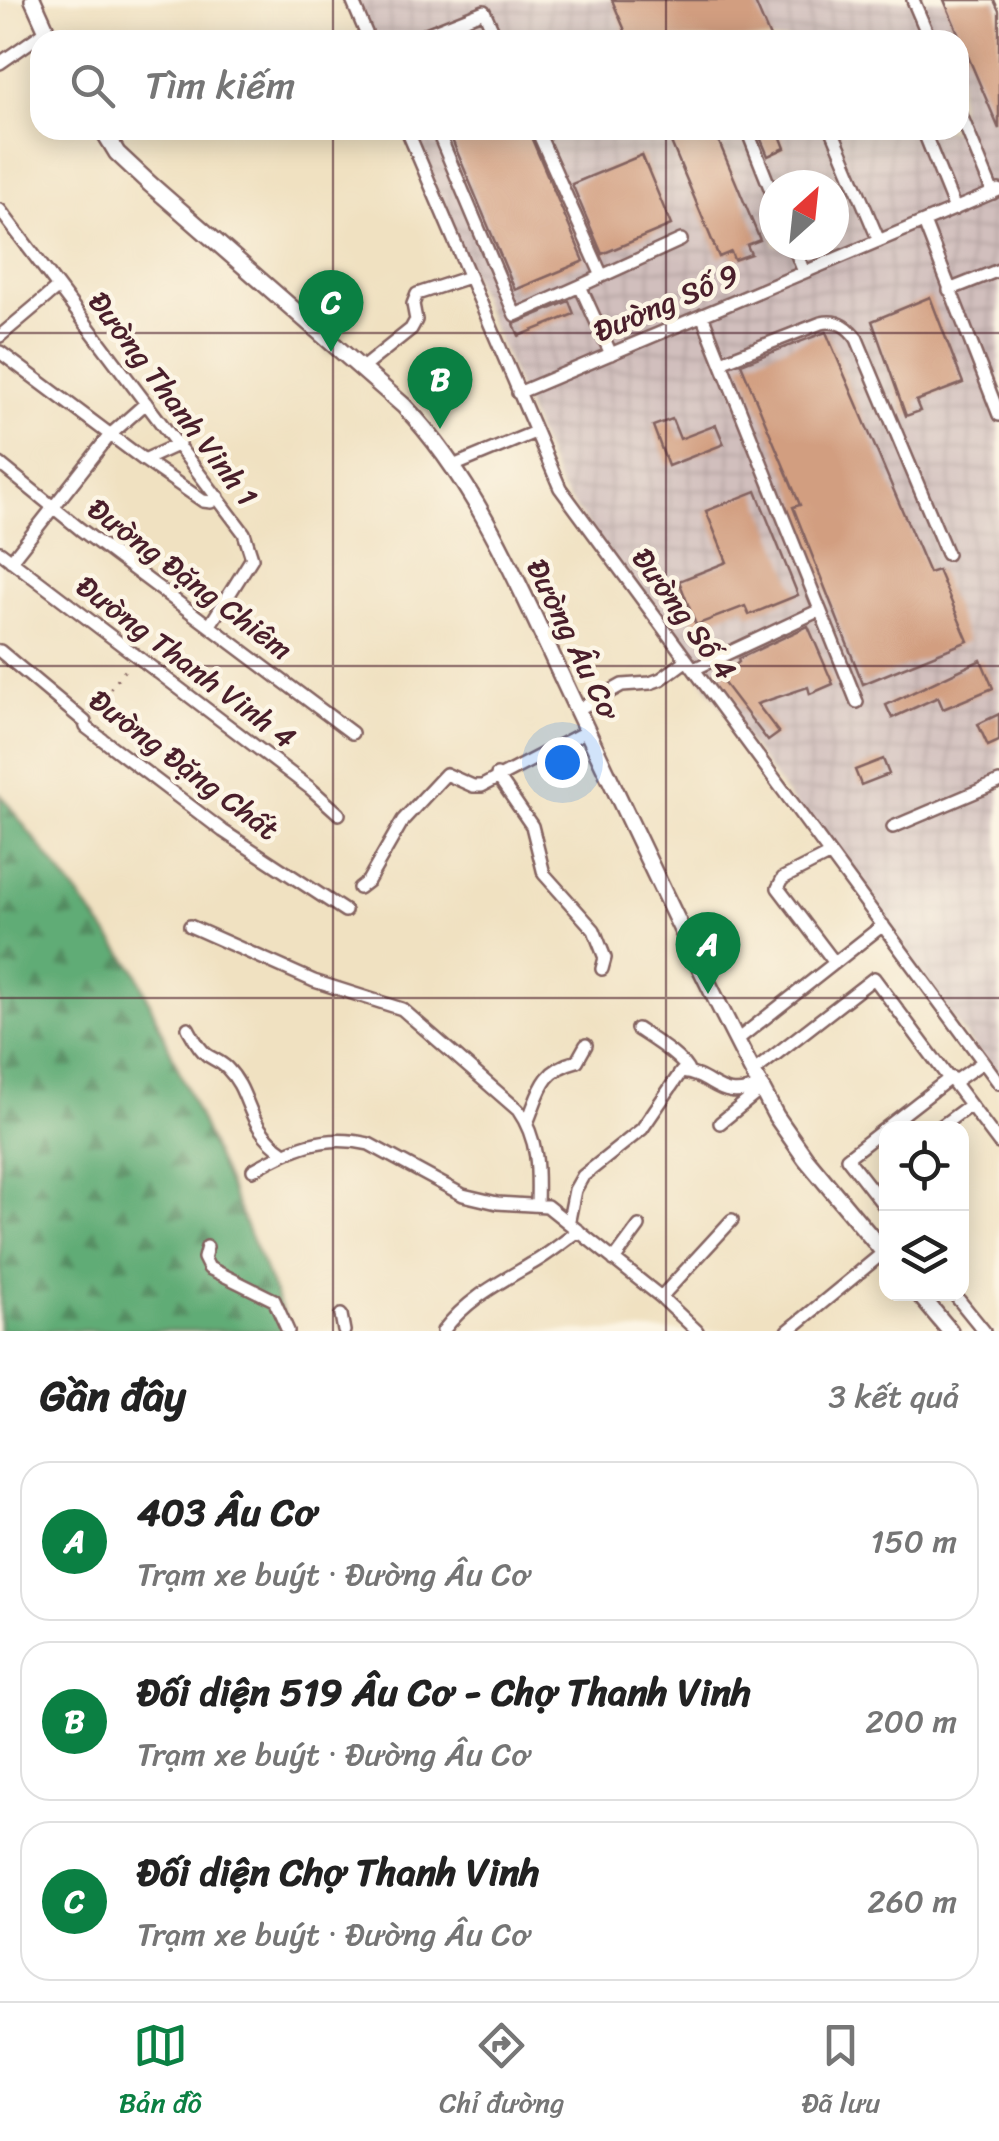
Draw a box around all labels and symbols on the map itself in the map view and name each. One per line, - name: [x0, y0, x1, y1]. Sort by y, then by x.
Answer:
- north arrow: [759, 170, 849, 260]
- street label: Đường Số 9: [585, 248, 747, 358]
- pin: C: [298, 270, 364, 352]
- street label: Đường Thanh Vinh 1: [73, 279, 273, 519]
- pin: B: [408, 346, 472, 429]
- street label: Đường Đặng Chiêm: [75, 483, 305, 675]
- street label: Đường Số 4: [617, 536, 751, 692]
- street label: Đường Âu Cơ: [511, 549, 636, 731]
- street label: Đường Thanh Vinh 4: [64, 561, 308, 763]
- street label: Đường Đặng Chất: [77, 675, 291, 855]
- your location: [537, 737, 588, 788]
- pin: A: [676, 912, 740, 994]

